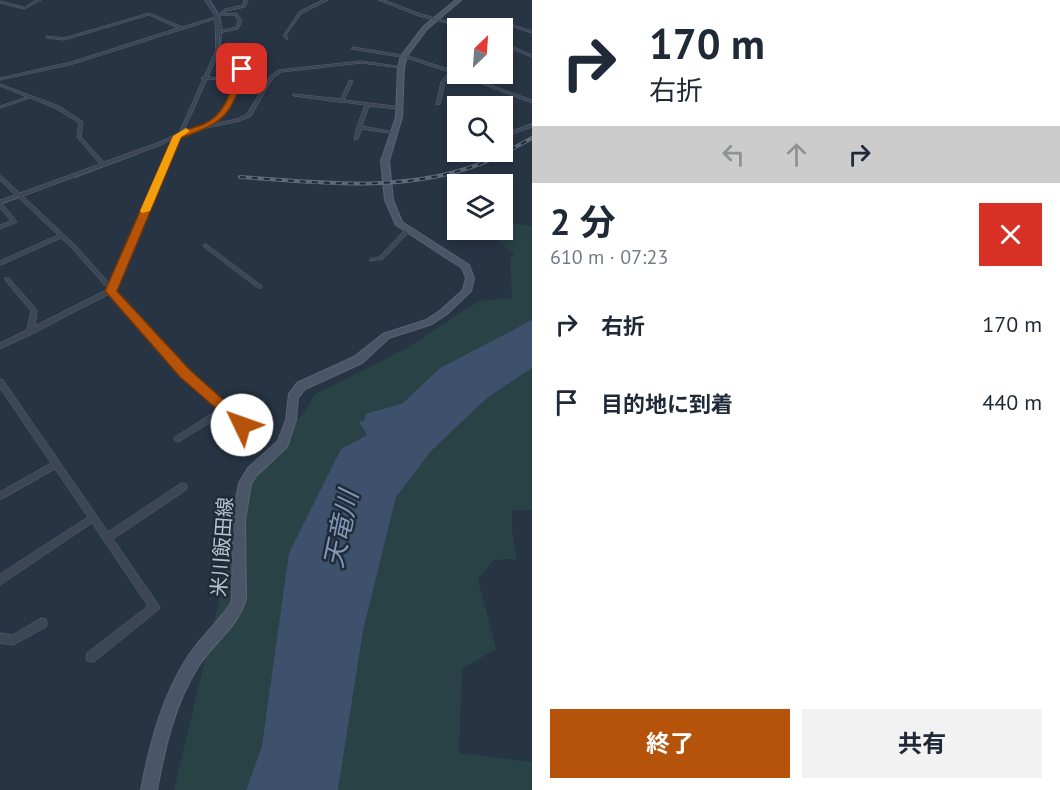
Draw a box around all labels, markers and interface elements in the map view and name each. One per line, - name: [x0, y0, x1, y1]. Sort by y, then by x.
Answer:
- text: 170 m: [649, 16, 765, 71]
- north arrow: [447, 18, 513, 84]
- map controls: [447, 18, 513, 240]
- icon: right: [550, 24, 628, 102]
- pin: [216, 43, 267, 94]
- icon: arrive: [225, 52, 258, 85]
- text: 右折: [649, 73, 703, 107]
- button: search: [447, 96, 513, 162]
- icon: left: [717, 138, 750, 171]
- icon: ahead: [780, 138, 813, 171]
- icon: right: [843, 138, 876, 171]
- button: layers: [447, 174, 513, 240]
- text: 2 分: [550, 198, 616, 245]
- button: close: [979, 203, 1042, 266]
- text: 610 m · 07:23: [550, 244, 668, 270]
- icon: right: [550, 308, 583, 341]
- text: 170 m: [982, 310, 1042, 338]
- text: 右折: [601, 312, 645, 340]
- icon: arrive: [550, 386, 583, 419]
- text: 440 m: [982, 388, 1042, 416]
- text: 目的地に到着: [601, 390, 733, 418]
- position arrow: [210, 393, 274, 457]
- water label: 天竜川: [316, 484, 365, 570]
- street label: 米川飯田線: [206, 496, 238, 598]
- button: 終了: [550, 709, 790, 778]
- button: 共有: [802, 709, 1042, 778]

